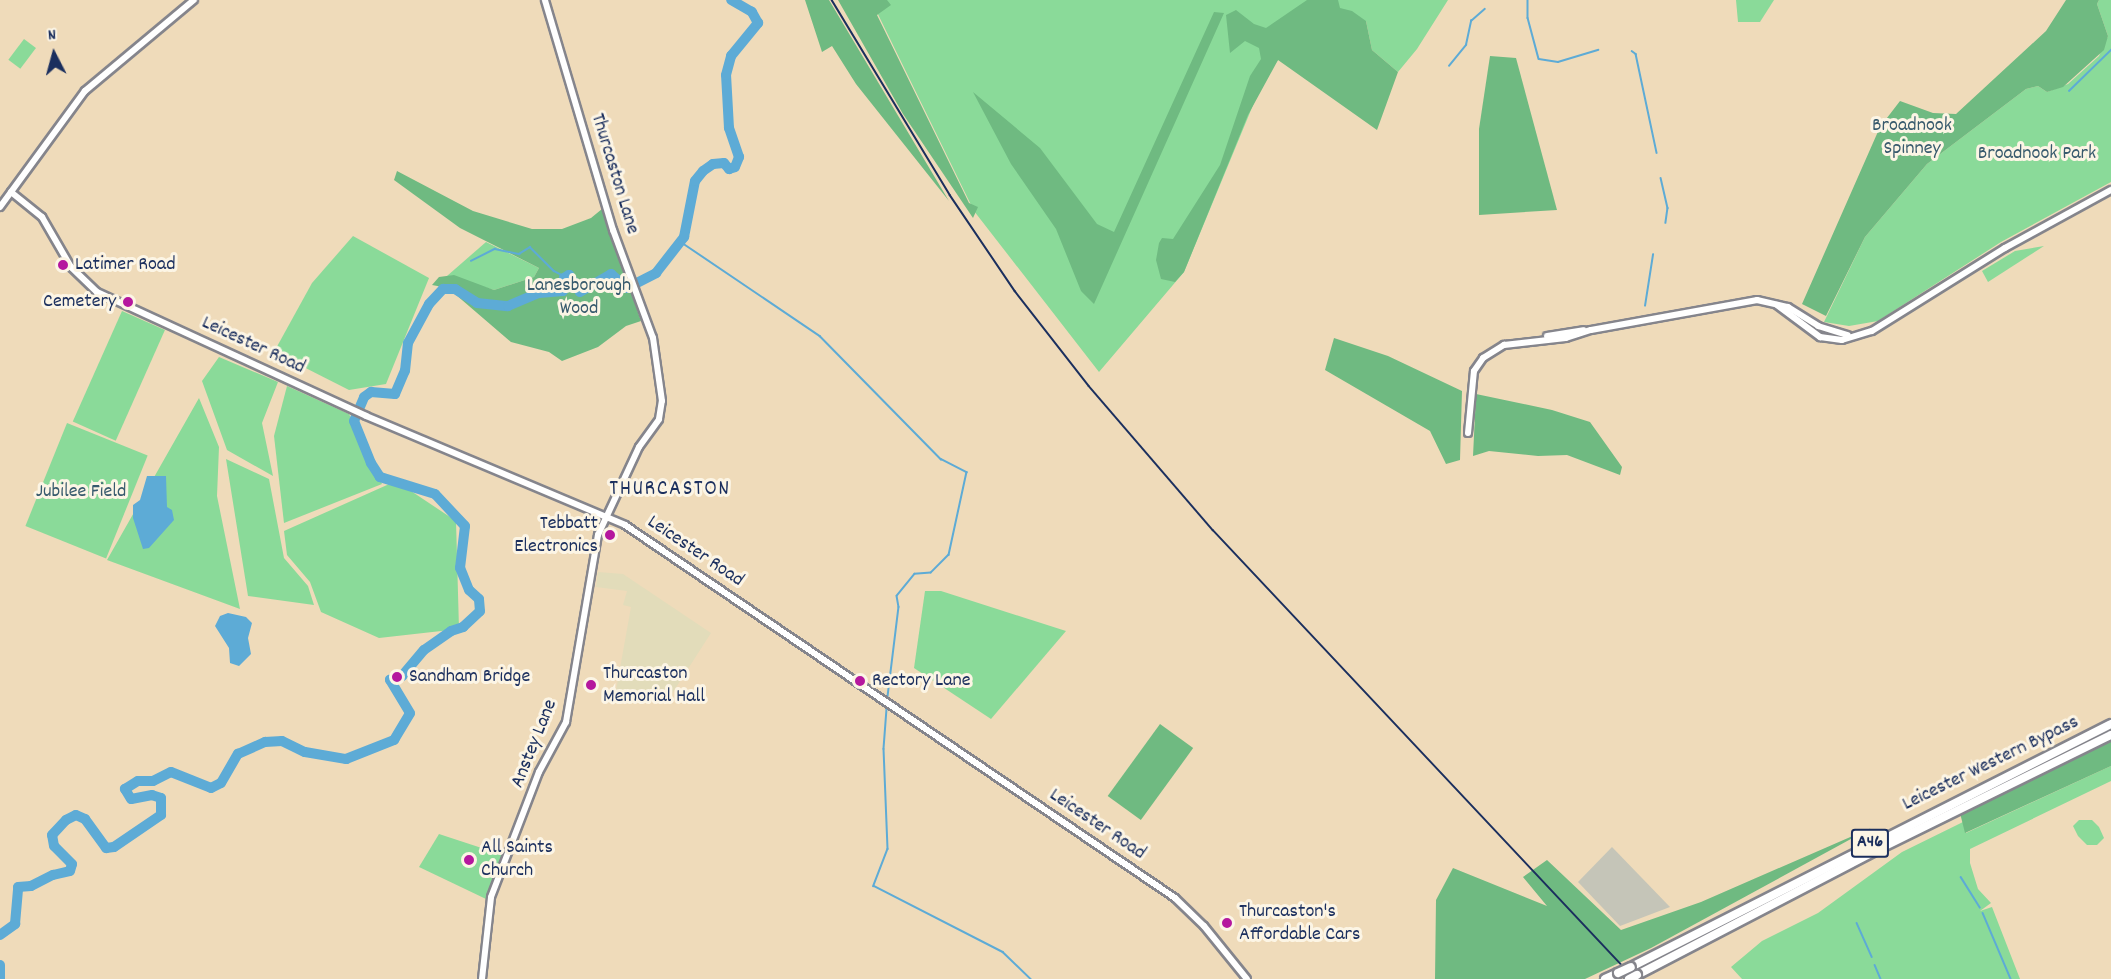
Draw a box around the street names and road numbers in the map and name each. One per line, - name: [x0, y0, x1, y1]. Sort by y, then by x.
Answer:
- street label: Thurcaston Lane: [584, 111, 644, 237]
- street label: Leicester Road: [197, 312, 309, 380]
- street label: Leicester Road: [642, 511, 748, 593]
- street label: Anstey Lane: [506, 696, 564, 792]
- street label: Leicester Western Bypass: [1899, 711, 2083, 817]
- street label: Leicester Road: [1044, 784, 1150, 866]
- road number: A46: [1850, 828, 1890, 858]

